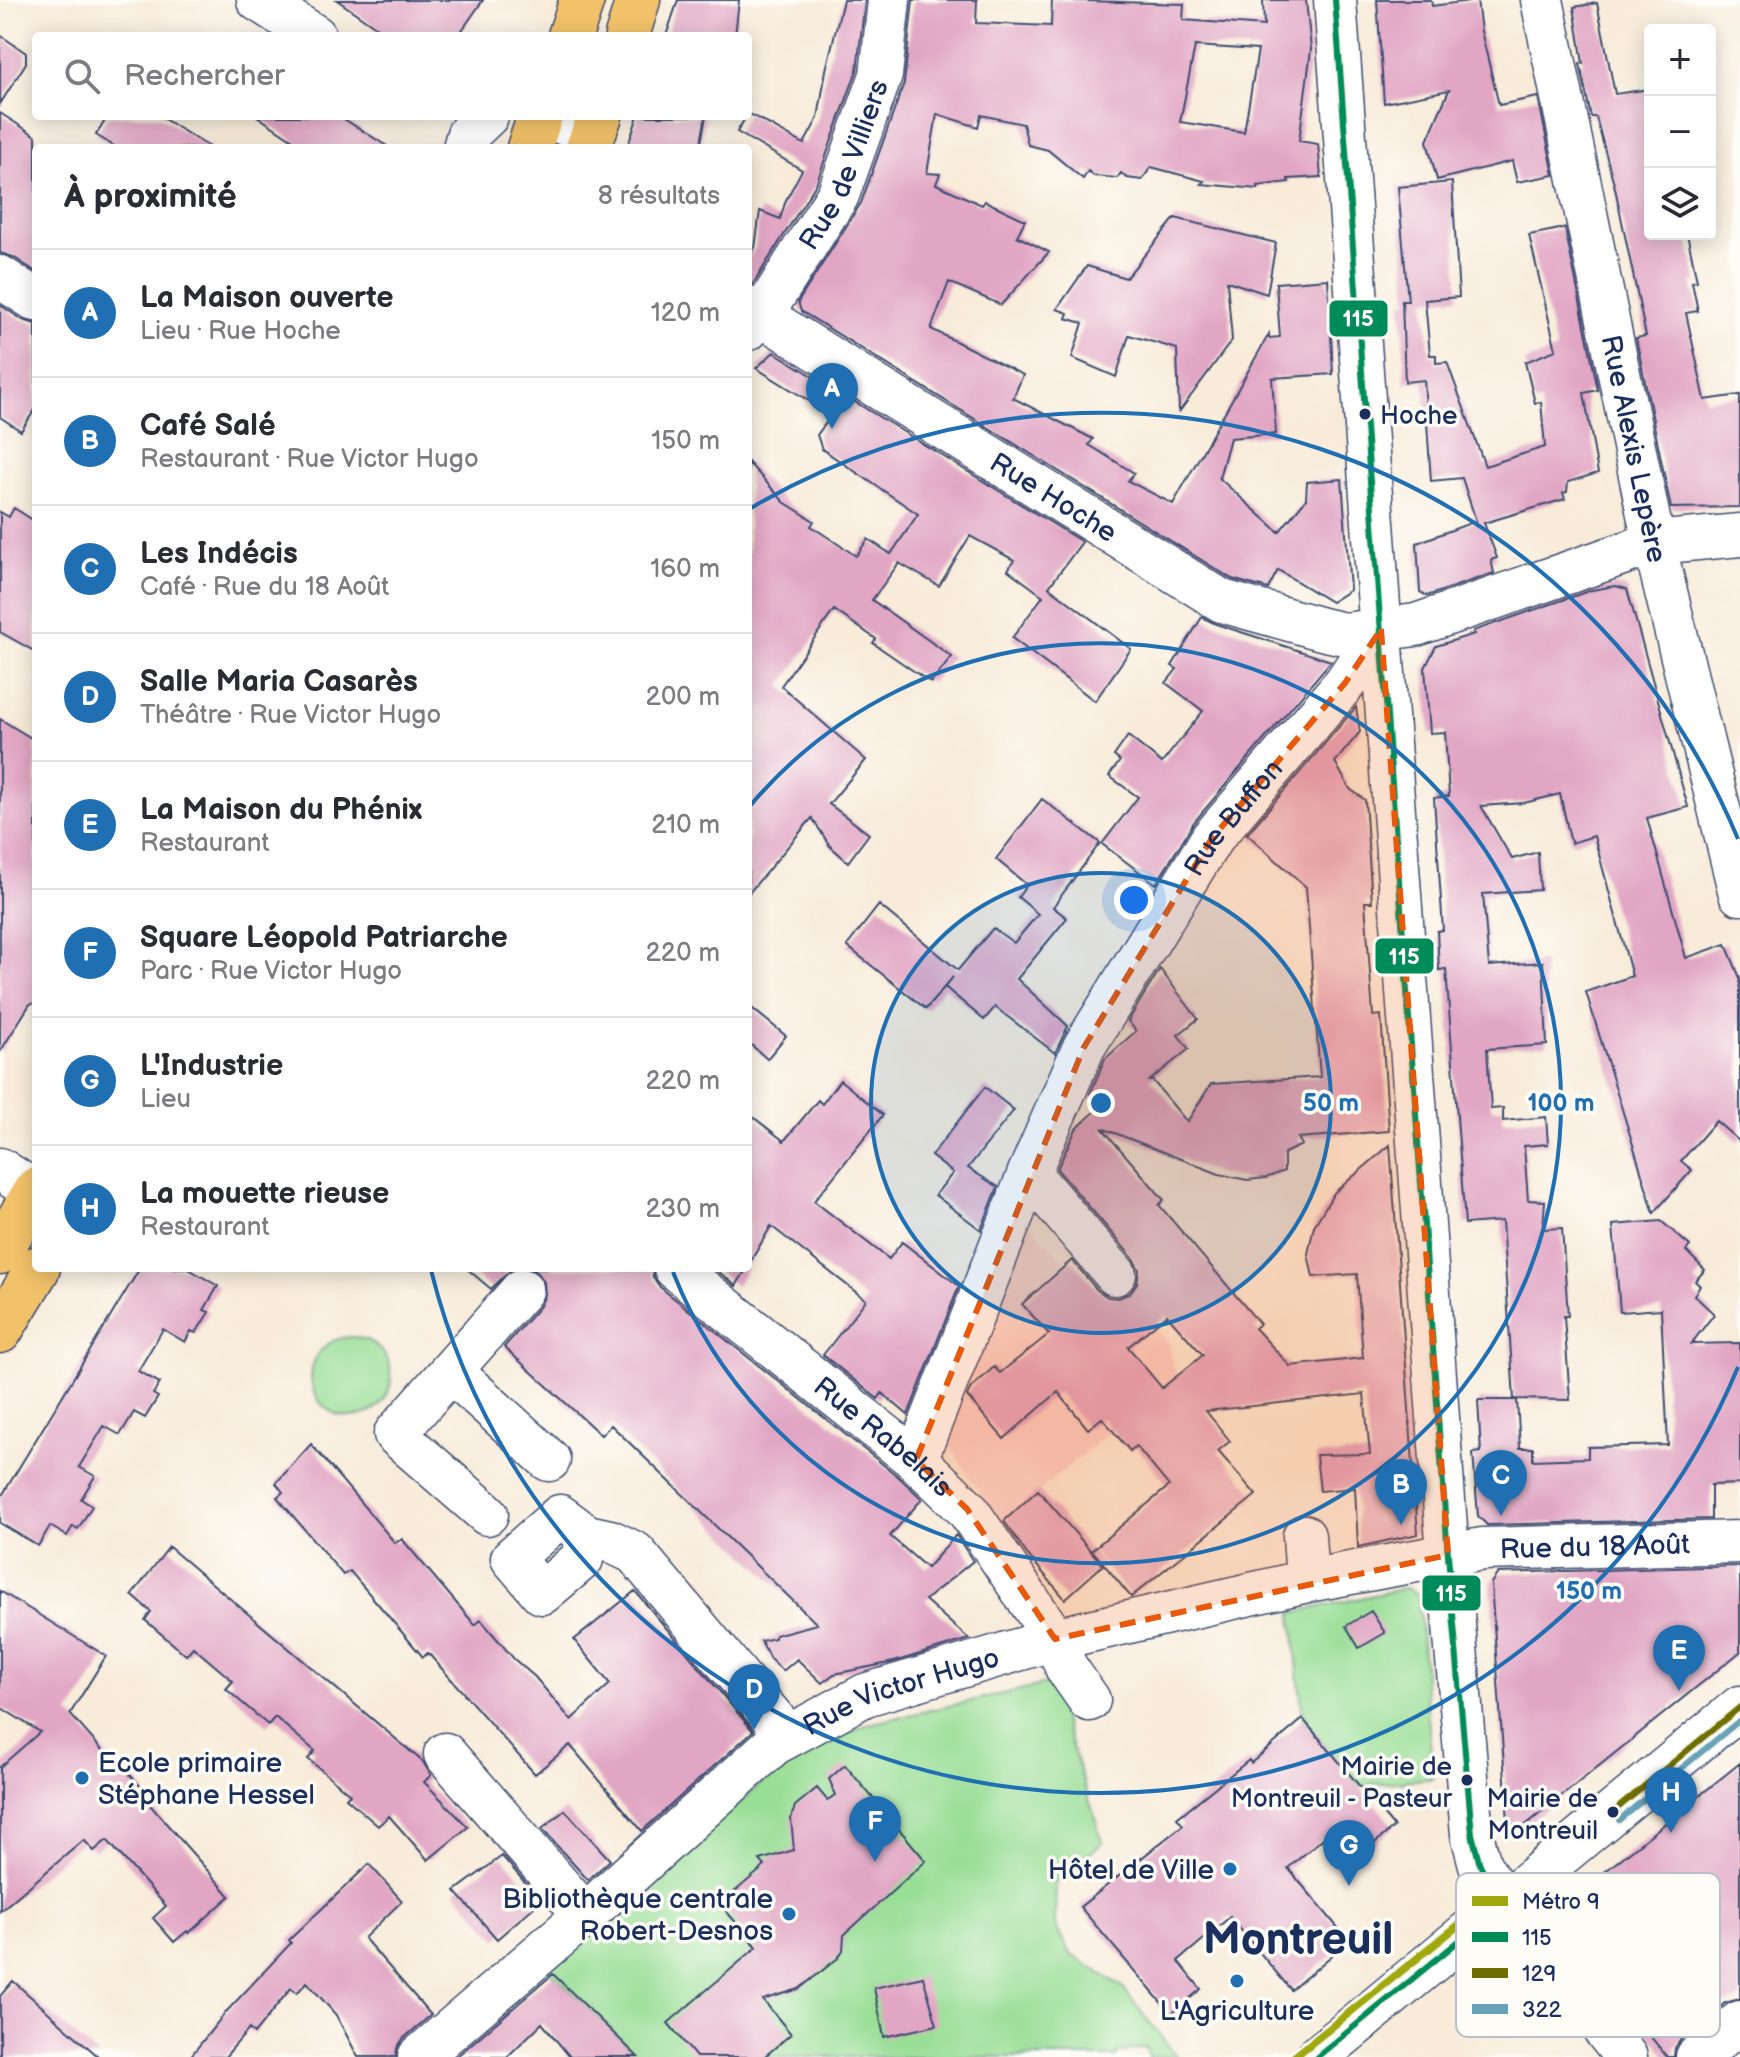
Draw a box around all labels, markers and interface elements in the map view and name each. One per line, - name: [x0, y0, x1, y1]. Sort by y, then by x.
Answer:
- map controls: [1644, 24, 1716, 240]
- button: +: [1644, 24, 1716, 96]
- search box: [32, 32, 752, 120]
- icon: search: [60, 54, 104, 98]
- text: Rechercher: [124, 58, 285, 94]
- street label: Rue de Villiers: [793, 75, 896, 256]
- button: −: [1644, 96, 1716, 168]
- button: layers: [1644, 168, 1716, 240]
- text: À proximité: [64, 176, 237, 217]
- text: 8 résultats: [598, 181, 720, 212]
- text: La Maison ouverte: [140, 280, 393, 316]
- text: A: [82, 298, 98, 329]
- text: 120 m: [651, 298, 720, 329]
- line badge: 115: [1328, 299, 1389, 338]
- text: 115: [1342, 306, 1374, 333]
- text: Lieu · Rue Hoche: [140, 316, 341, 347]
- street label: Rue Alexis Lepère: [1594, 332, 1673, 566]
- pin: A: [806, 363, 858, 429]
- place label: Hoche: [1380, 401, 1457, 432]
- marker: Hoche: [1357, 406, 1373, 422]
- text: Café Salé: [140, 408, 275, 444]
- text: B: [81, 426, 99, 457]
- text: 150 m: [651, 426, 720, 457]
- text: Restaurant · Rue Victor Hugo: [140, 444, 479, 475]
- street label: Rue Hoche: [984, 446, 1123, 550]
- text: Les Indécis: [140, 536, 298, 572]
- text: C: [81, 554, 99, 585]
- text: 160 m: [650, 554, 720, 585]
- text: Café · Rue du 18 Août: [140, 572, 389, 603]
- text: Salle Maria Casarès: [140, 664, 418, 700]
- text: D: [81, 682, 99, 713]
- text: 200 m: [646, 682, 720, 713]
- text: Théâtre · Rue Victor Hugo: [140, 700, 441, 731]
- street label: Rue Buffon: [1178, 753, 1290, 883]
- text: La Maison du Phénix: [140, 792, 422, 828]
- text: E: [82, 810, 98, 841]
- text: 210 m: [651, 810, 720, 841]
- text: Restaurant: [140, 828, 269, 859]
- your location: [1114, 880, 1154, 920]
- text: Square Léopold Patriarche: [140, 920, 508, 956]
- line badge: 115: [1374, 937, 1435, 975]
- text: F: [82, 938, 98, 969]
- text: 220 m: [646, 938, 720, 969]
- text: 115: [1388, 944, 1420, 971]
- text: Parc · Rue Victor Hugo: [140, 956, 402, 987]
- text: L'Industrie: [140, 1048, 283, 1084]
- text: G: [80, 1066, 100, 1097]
- text: 220 m: [646, 1066, 720, 1097]
- text: Lieu: [140, 1084, 191, 1115]
- centre of rings: [1087, 1089, 1115, 1117]
- text: 50 m: [1303, 1089, 1359, 1118]
- text: 100 m: [1528, 1089, 1594, 1118]
- text: La mouette rieuse: [140, 1176, 389, 1212]
- text: H: [80, 1194, 100, 1225]
- text: 230 m: [645, 1194, 720, 1225]
- text: Restaurant: [140, 1212, 269, 1243]
- street label: Rue Rabelais: [807, 1370, 959, 1504]
- pin: C: [1475, 1450, 1527, 1516]
- pin: B: [1375, 1459, 1427, 1525]
- street label: Rue du 18 Août: [1499, 1528, 1691, 1567]
- line badge: 115: [1421, 1574, 1482, 1612]
- text: 150 m: [1556, 1577, 1622, 1606]
- text: 115: [1435, 1581, 1467, 1608]
- pin: E: [1653, 1625, 1705, 1691]
- street label: Rue Victor Hugo: [798, 1641, 1003, 1743]
- pin: D: [728, 1664, 780, 1730]
- place label: Ecole primaire Stéphane Hessel: [98, 1747, 315, 1812]
- place label: Mairie de Montreuil - Pasteur: [1231, 1752, 1453, 1815]
- pin: H: [1645, 1767, 1697, 1833]
- marker: Ecole primaire Stéphane Hessel: [73, 1769, 91, 1787]
- marker: Mairie de Montreuil - Pasteur: [1459, 1772, 1475, 1788]
- place label: Mairie de Montreuil: [1487, 1784, 1598, 1847]
- pin: F: [849, 1796, 901, 1862]
- marker: Mairie de Montreuil: [1605, 1804, 1621, 1820]
- pin: G: [1323, 1820, 1375, 1886]
- place label: Hôtel de Ville: [1048, 1854, 1214, 1887]
- marker: Hôtel de Ville: [1221, 1860, 1239, 1878]
- legend: [1456, 1873, 1720, 2037]
- place label: Bibliothèque centrale Robert-Desnos: [502, 1883, 773, 1948]
- text: Métro 9: [1522, 1889, 1600, 1916]
- marker: Bibliothèque centrale Robert-Desnos: [780, 1905, 798, 1923]
- district label: Montreuil: [1203, 1914, 1393, 1967]
- text: 115: [1522, 1925, 1552, 1952]
- text: 129: [1522, 1961, 1556, 1988]
- marker: L'Agriculture: [1228, 1972, 1246, 1990]
- place label: L'Agriculture: [1160, 1995, 1314, 2028]
- text: 322: [1522, 1997, 1562, 2024]

